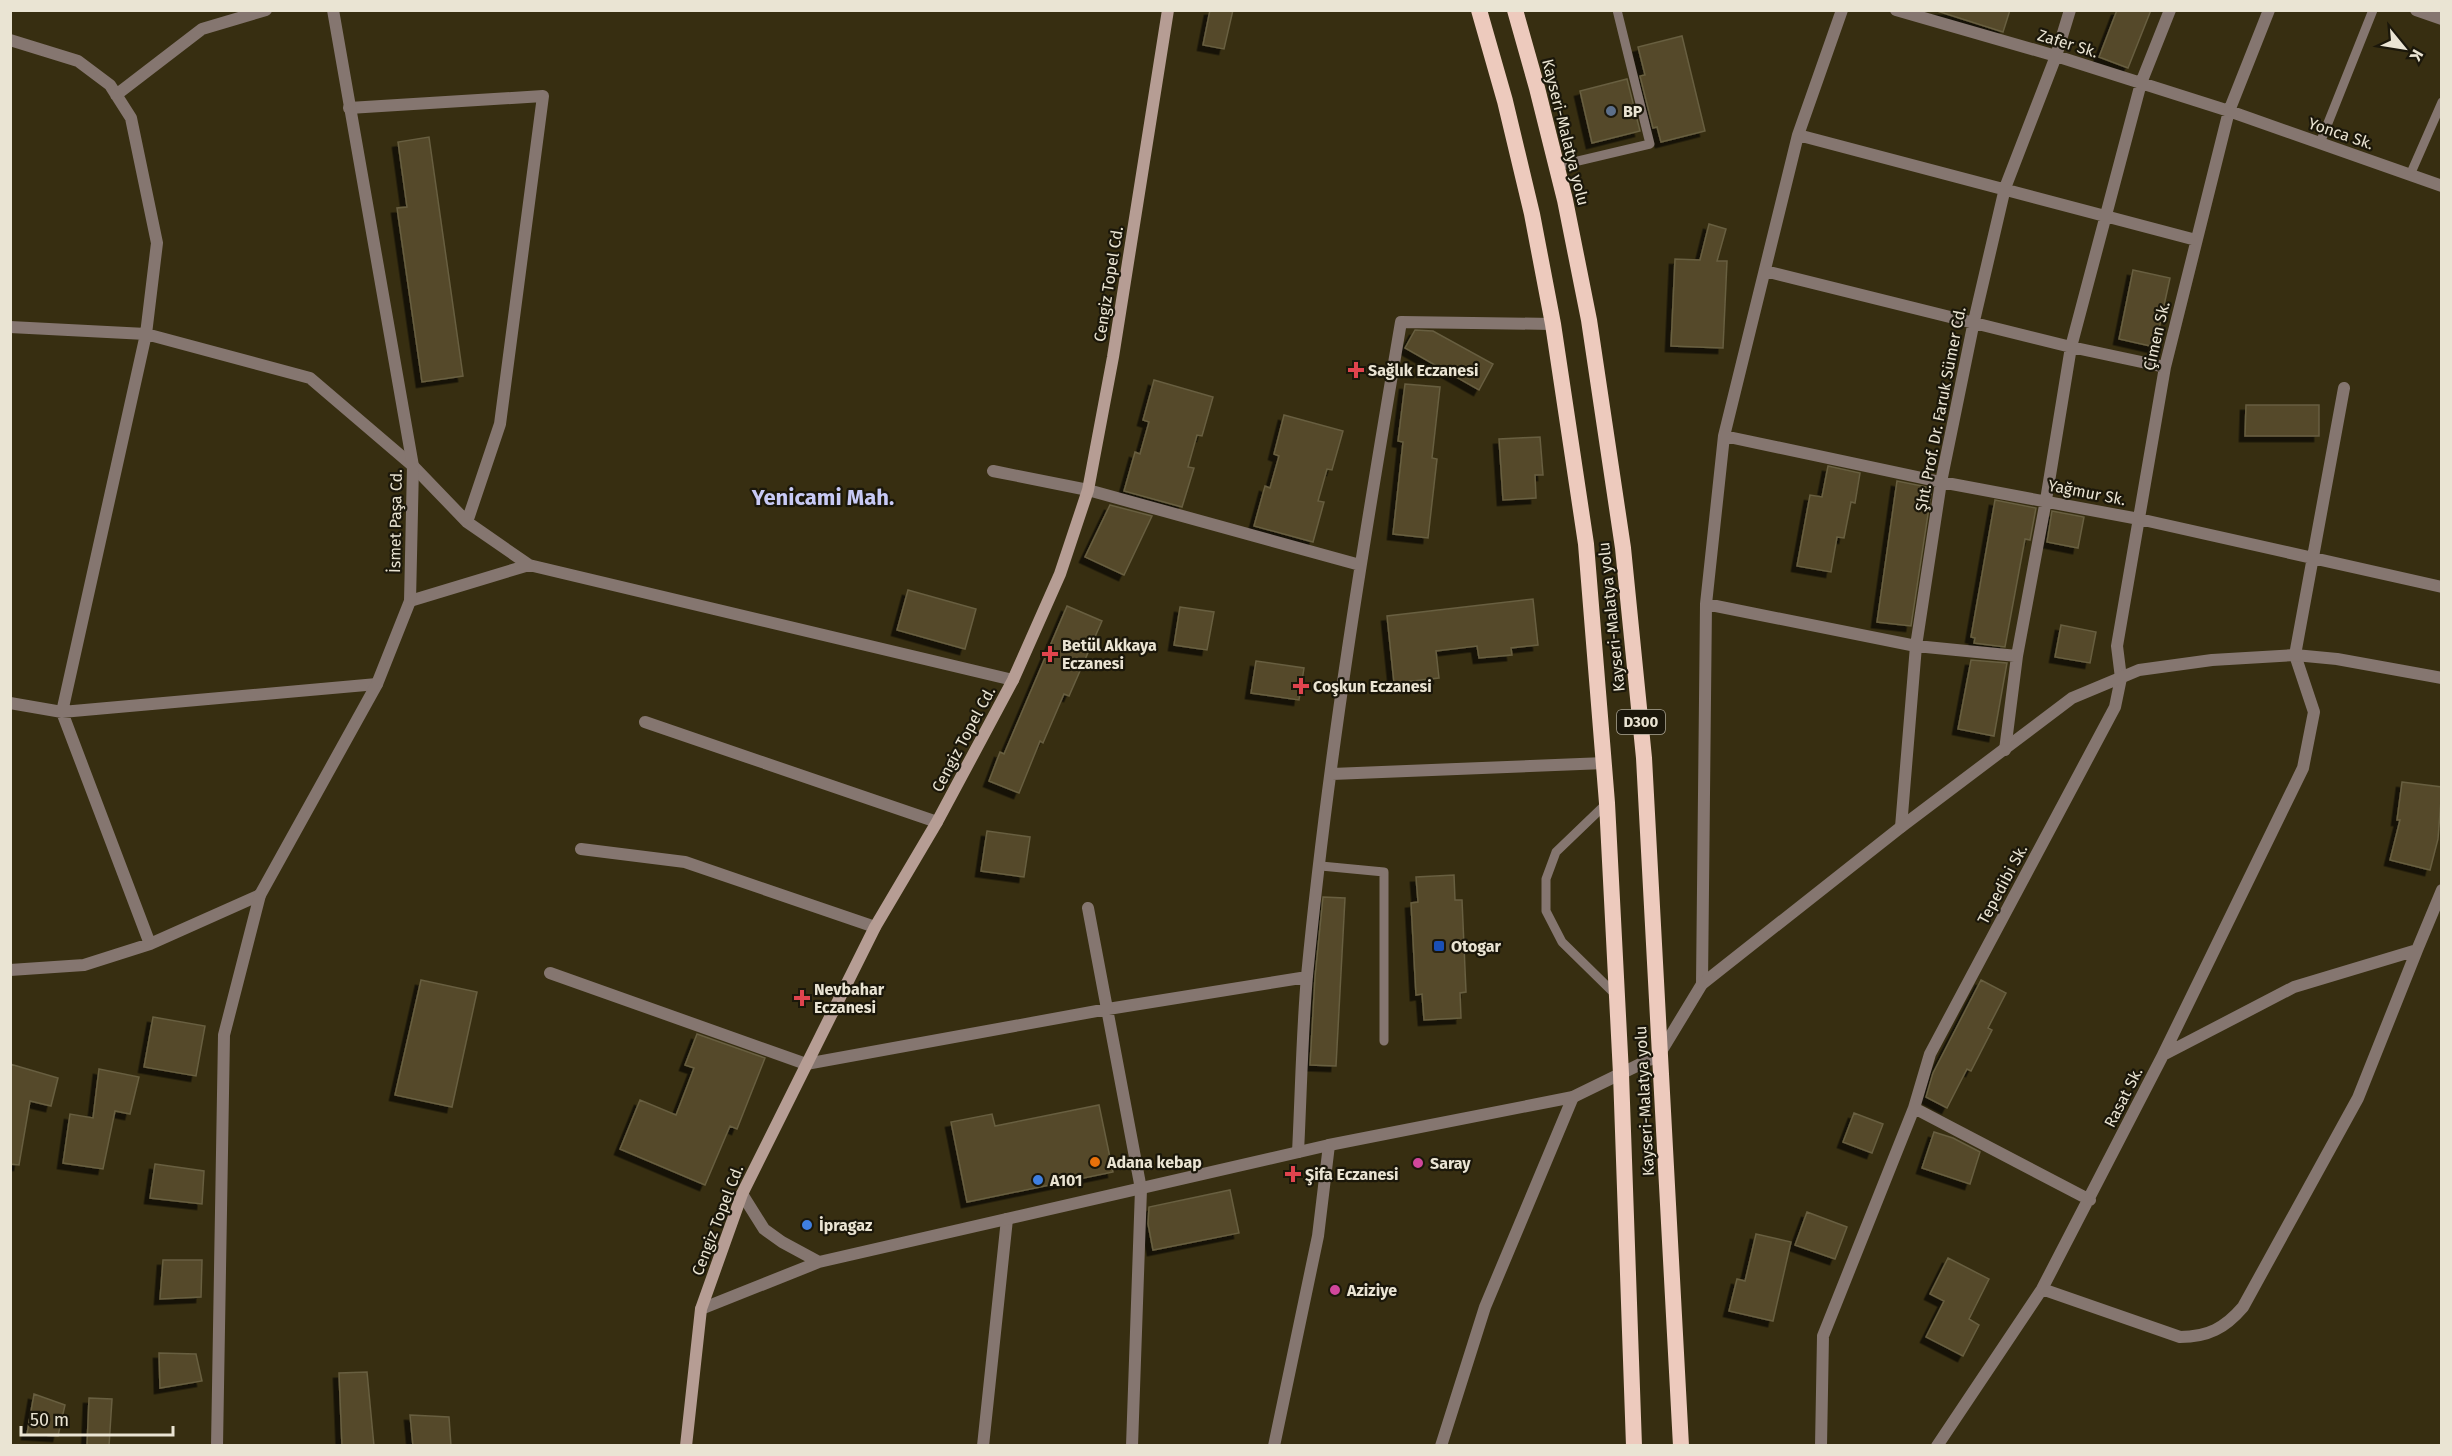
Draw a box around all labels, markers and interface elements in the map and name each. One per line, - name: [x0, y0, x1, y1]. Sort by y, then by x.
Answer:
- north arrow: [2374, 18, 2434, 78]
- street label: Zafer Sk.: [2035, 25, 2100, 62]
- text: K: [2405, 46, 2427, 65]
- street label: Kayseri-Malatya yolu: [1538, 57, 1593, 207]
- place label: BP: [1623, 102, 1643, 121]
- marker: BP: [1604, 104, 1618, 118]
- street label: Yonca Sk.: [2306, 113, 2376, 154]
- street label: Cengiz Topel Cd.: [1090, 225, 1127, 343]
- street label: Çimen Sk.: [2139, 300, 2175, 373]
- street label: Şht. Prof. Dr. Faruk Sümer Cd.: [1911, 305, 1971, 513]
- place label: Sağlık Eczanesi: [1368, 361, 1478, 380]
- marker: Sağlık Eczanesi: [1349, 363, 1363, 377]
- street label: İsmet Paşa Cd.: [384, 469, 407, 573]
- street label: Yağmur Sk.: [2046, 476, 2127, 509]
- district label: Yenicami Mah.: [751, 484, 894, 511]
- street label: Kayseri-Malatya yolu: [1594, 541, 1629, 693]
- place label: Betül Akkaya Eczanesi: [1062, 636, 1157, 673]
- marker: Betül Akkaya Eczanesi: [1043, 647, 1057, 661]
- place label: Coşkun Eczanesi: [1313, 677, 1432, 697]
- marker: Coşkun Eczanesi: [1294, 679, 1308, 693]
- street label: Cengiz Topel Cd.: [928, 683, 999, 795]
- road number: D300: [1617, 710, 1665, 734]
- street label: Tepedibi Sk.: [1974, 841, 2031, 927]
- place label: Otogar: [1451, 937, 1502, 956]
- marker: Otogar: [1432, 939, 1446, 953]
- place label: Nevbahar Eczanesi: [814, 980, 885, 1017]
- marker: Nevbahar Eczanesi: [795, 991, 809, 1005]
- street label: Kayseri-Malatya yolu: [1631, 1025, 1658, 1177]
- street label: Rasat Sk.: [2100, 1064, 2147, 1130]
- place label: Adana kebap: [1106, 1153, 1202, 1172]
- place label: Saray: [1430, 1154, 1471, 1173]
- marker: Adana kebap: [1088, 1155, 1102, 1169]
- marker: Saray: [1411, 1156, 1425, 1170]
- street label: Cengiz Topel Cd.: [688, 1162, 747, 1278]
- place label: Şifa Eczanesi: [1305, 1165, 1398, 1186]
- marker: Şifa Eczanesi: [1286, 1167, 1300, 1181]
- place label: A101: [1049, 1171, 1083, 1190]
- marker: A101: [1031, 1173, 1045, 1187]
- place label: İpragaz: [819, 1216, 873, 1235]
- marker: İpragaz: [800, 1218, 814, 1232]
- place label: Aziziye: [1346, 1281, 1397, 1300]
- marker: Aziziye: [1328, 1283, 1342, 1297]
- scale bar: [21, 1399, 172, 1437]
- text: 50 m: [30, 1409, 69, 1431]

